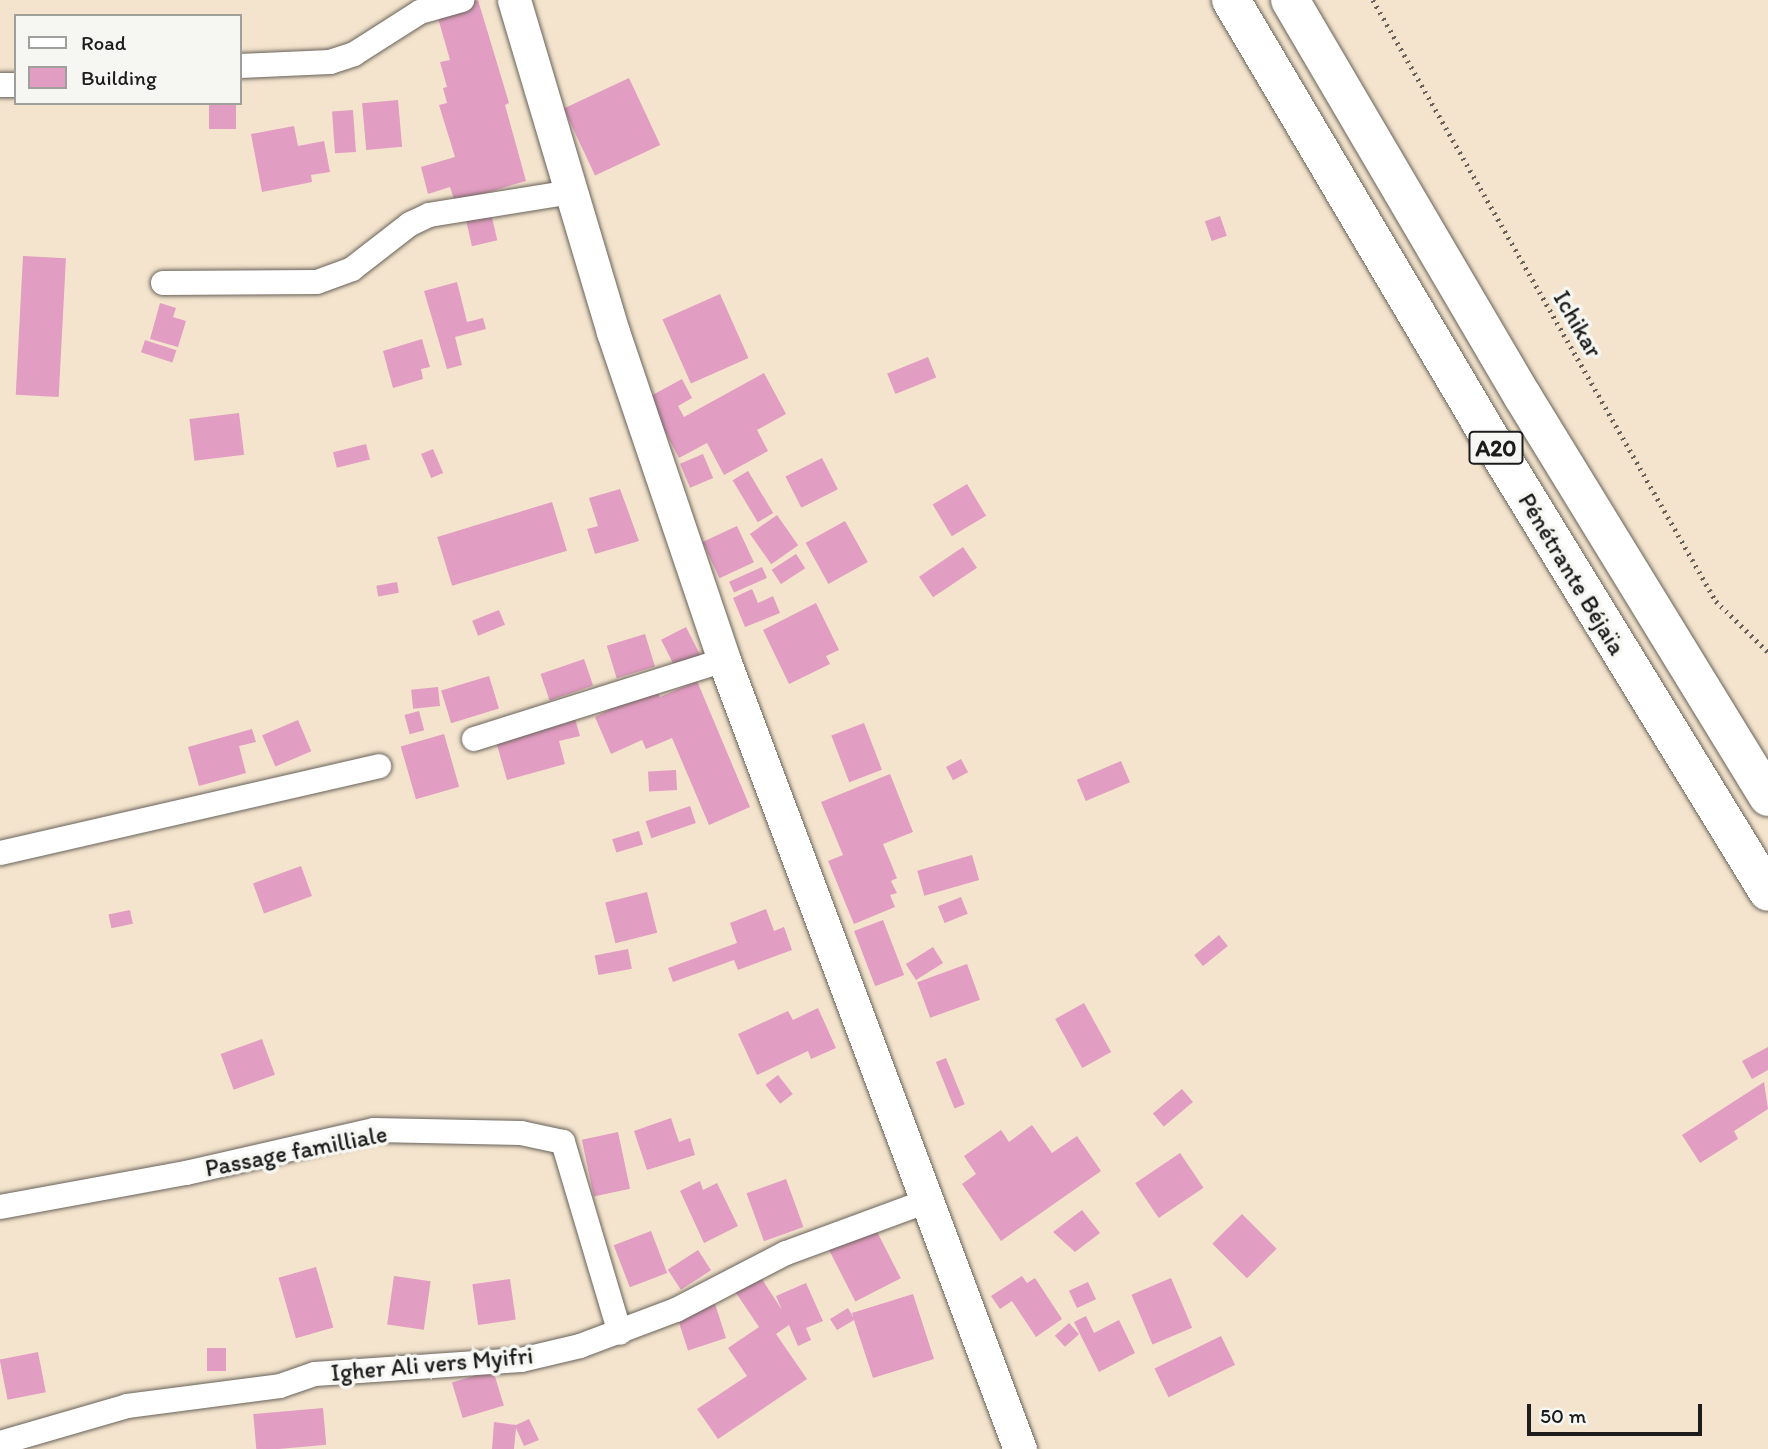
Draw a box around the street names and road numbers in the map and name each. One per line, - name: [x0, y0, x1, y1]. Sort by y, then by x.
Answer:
- street label: Ichikar: [1547, 285, 1609, 363]
- road number: A20: [1468, 428, 1524, 468]
- street label: Pénétrante Béjaïa: [1512, 488, 1632, 660]
- street label: Passage familliale: [203, 1119, 389, 1183]
- street label: Igher Ali vers Myifri: [330, 1341, 534, 1387]

